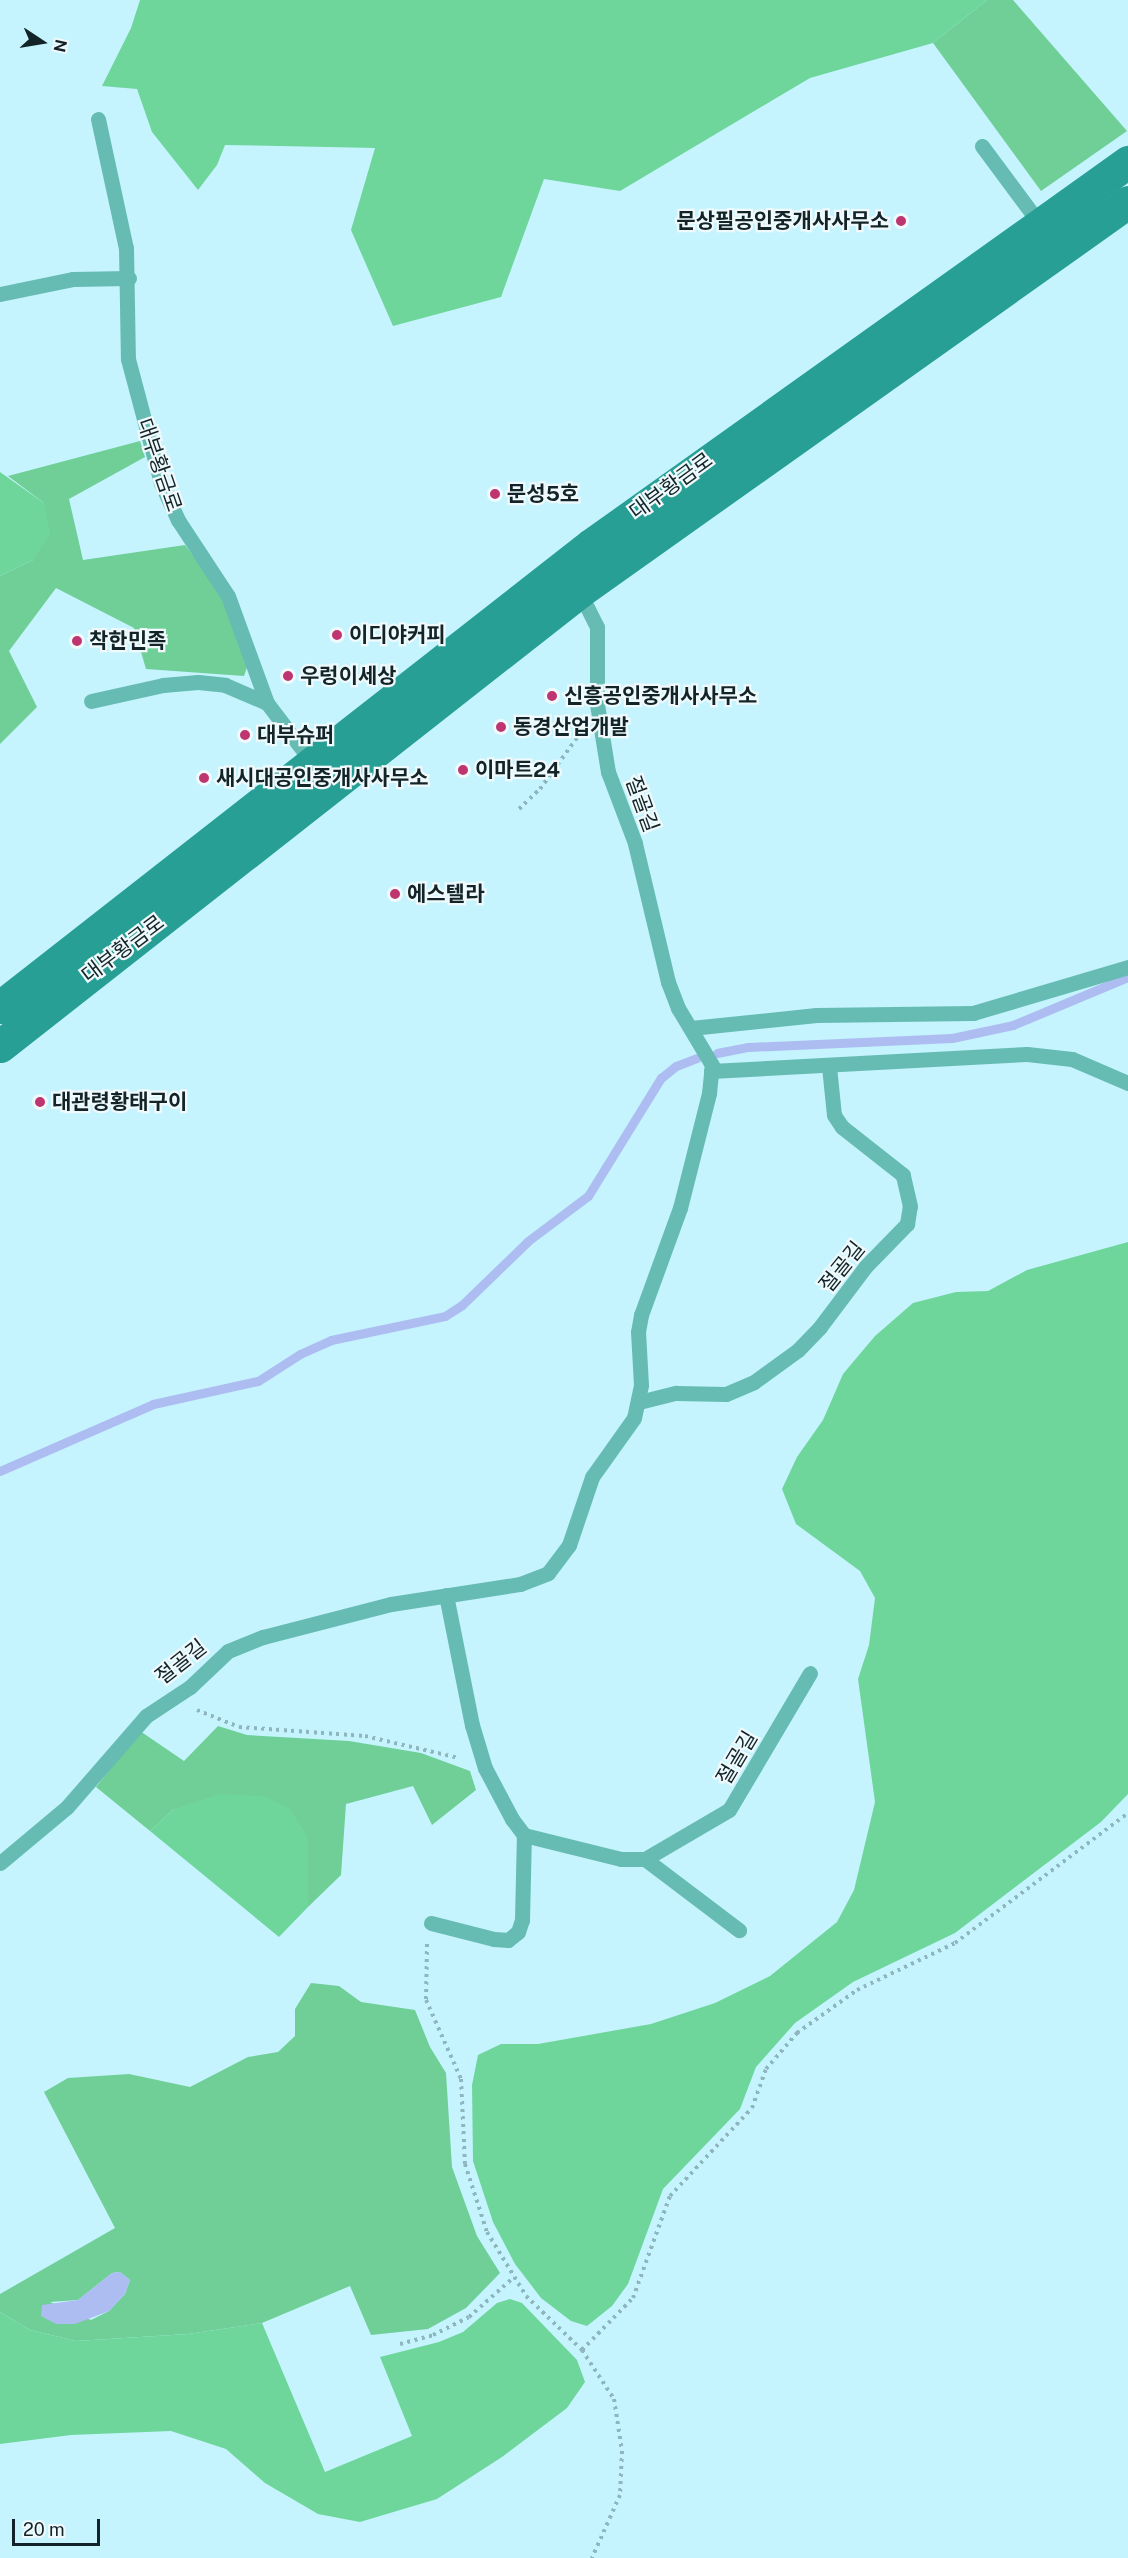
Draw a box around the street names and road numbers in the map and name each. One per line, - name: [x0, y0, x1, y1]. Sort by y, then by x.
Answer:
- street label: 대부황금로: [131, 415, 187, 515]
- street label: 대부황금로: [625, 447, 717, 525]
- street label: 절골길: [620, 772, 664, 836]
- street label: 대부황금로: [77, 910, 169, 988]
- street label: 절골길: [814, 1237, 870, 1297]
- street label: 절골길: [150, 1634, 212, 1690]
- street label: 절골길: [711, 1727, 763, 1789]

